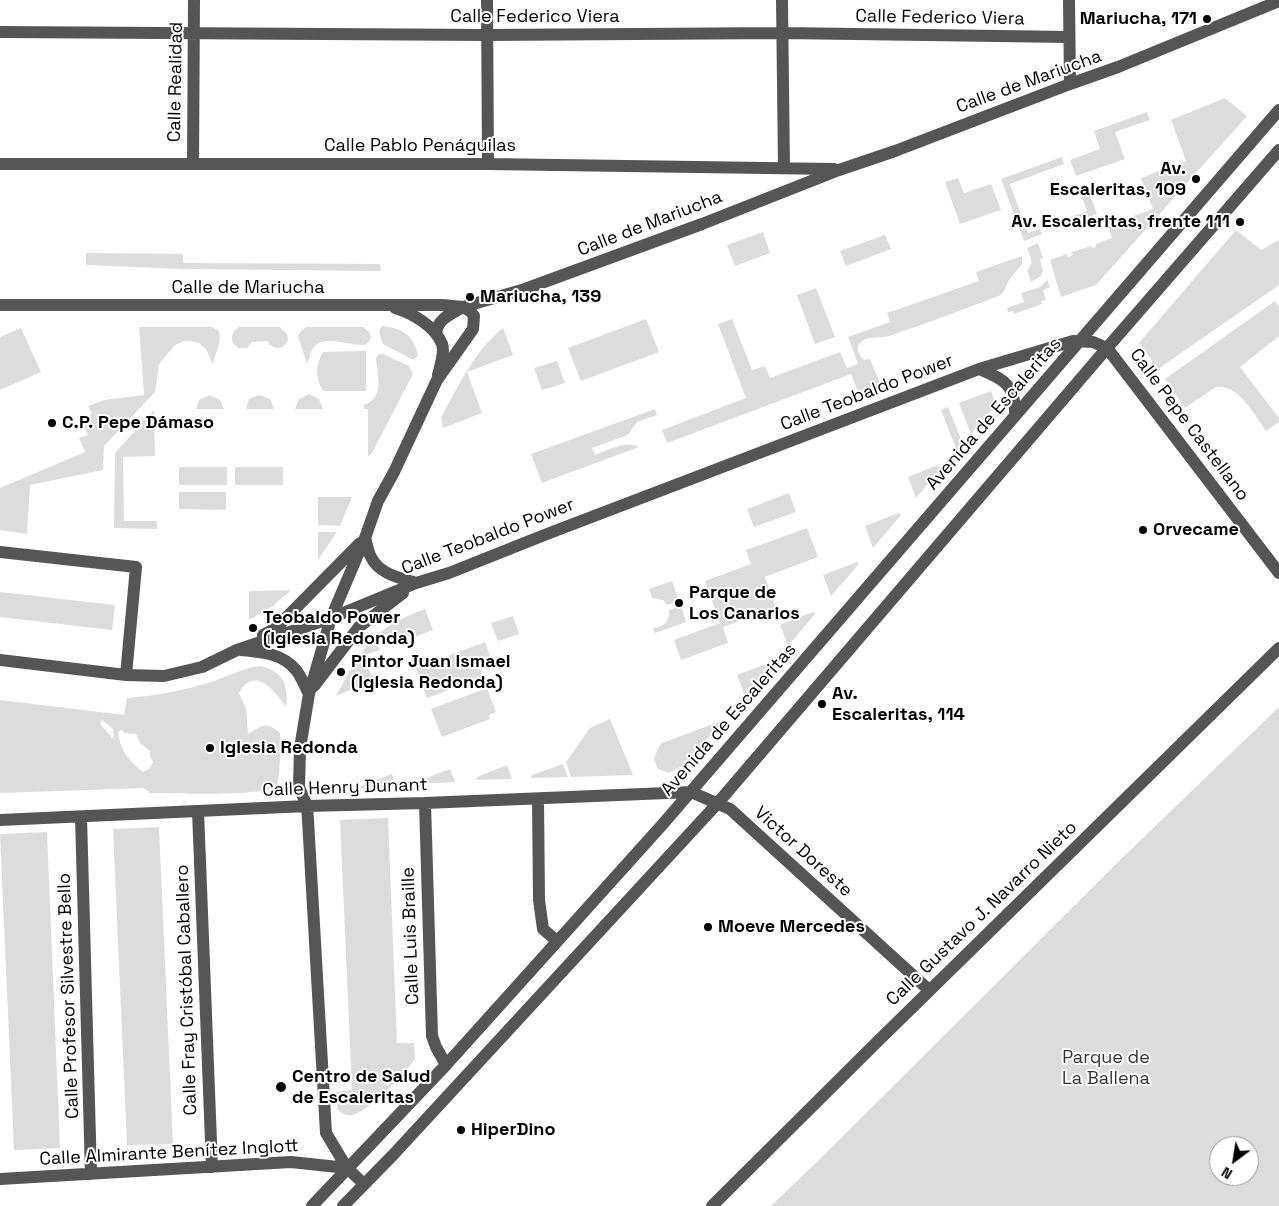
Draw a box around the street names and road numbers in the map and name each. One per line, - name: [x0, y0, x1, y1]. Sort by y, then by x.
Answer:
- street label: Calle Federico Viera: [450, 6, 620, 28]
- street label: Calle Federico Viera: [855, 6, 1025, 30]
- street label: Calle Realidad: [164, 22, 188, 142]
- street label: Calle de Mariucha: [953, 46, 1105, 118]
- street label: Calle Pablo Penáguilas: [324, 135, 516, 157]
- street label: Calle de Mariucha: [575, 186, 725, 262]
- street label: Calle de Mariucha: [171, 277, 325, 299]
- street label: Avenida de Escaleritas: [922, 333, 1066, 495]
- street label: Calle Pepe Castellano: [1125, 345, 1253, 505]
- street label: Calle Teobaldo Power: [778, 350, 956, 436]
- street label: Calle Teobaldo Power: [399, 494, 577, 580]
- street label: Avenida de Escaleritas: [657, 639, 801, 801]
- street label: Calle Henry Dunant: [262, 774, 428, 802]
- street label: Victor Doreste: [750, 802, 856, 902]
- street label: Calle Gustavo J. Navarro Nieto: [882, 817, 1082, 1011]
- street label: Calle Fray Cristóbal Caballero: [172, 864, 202, 1116]
- street label: Calle Luis Braille: [398, 867, 424, 1005]
- street label: Calle Profesor Silvestre Bello: [54, 873, 84, 1119]
- street label: Calle Almirante Benítez Inglott: [39, 1135, 299, 1171]

